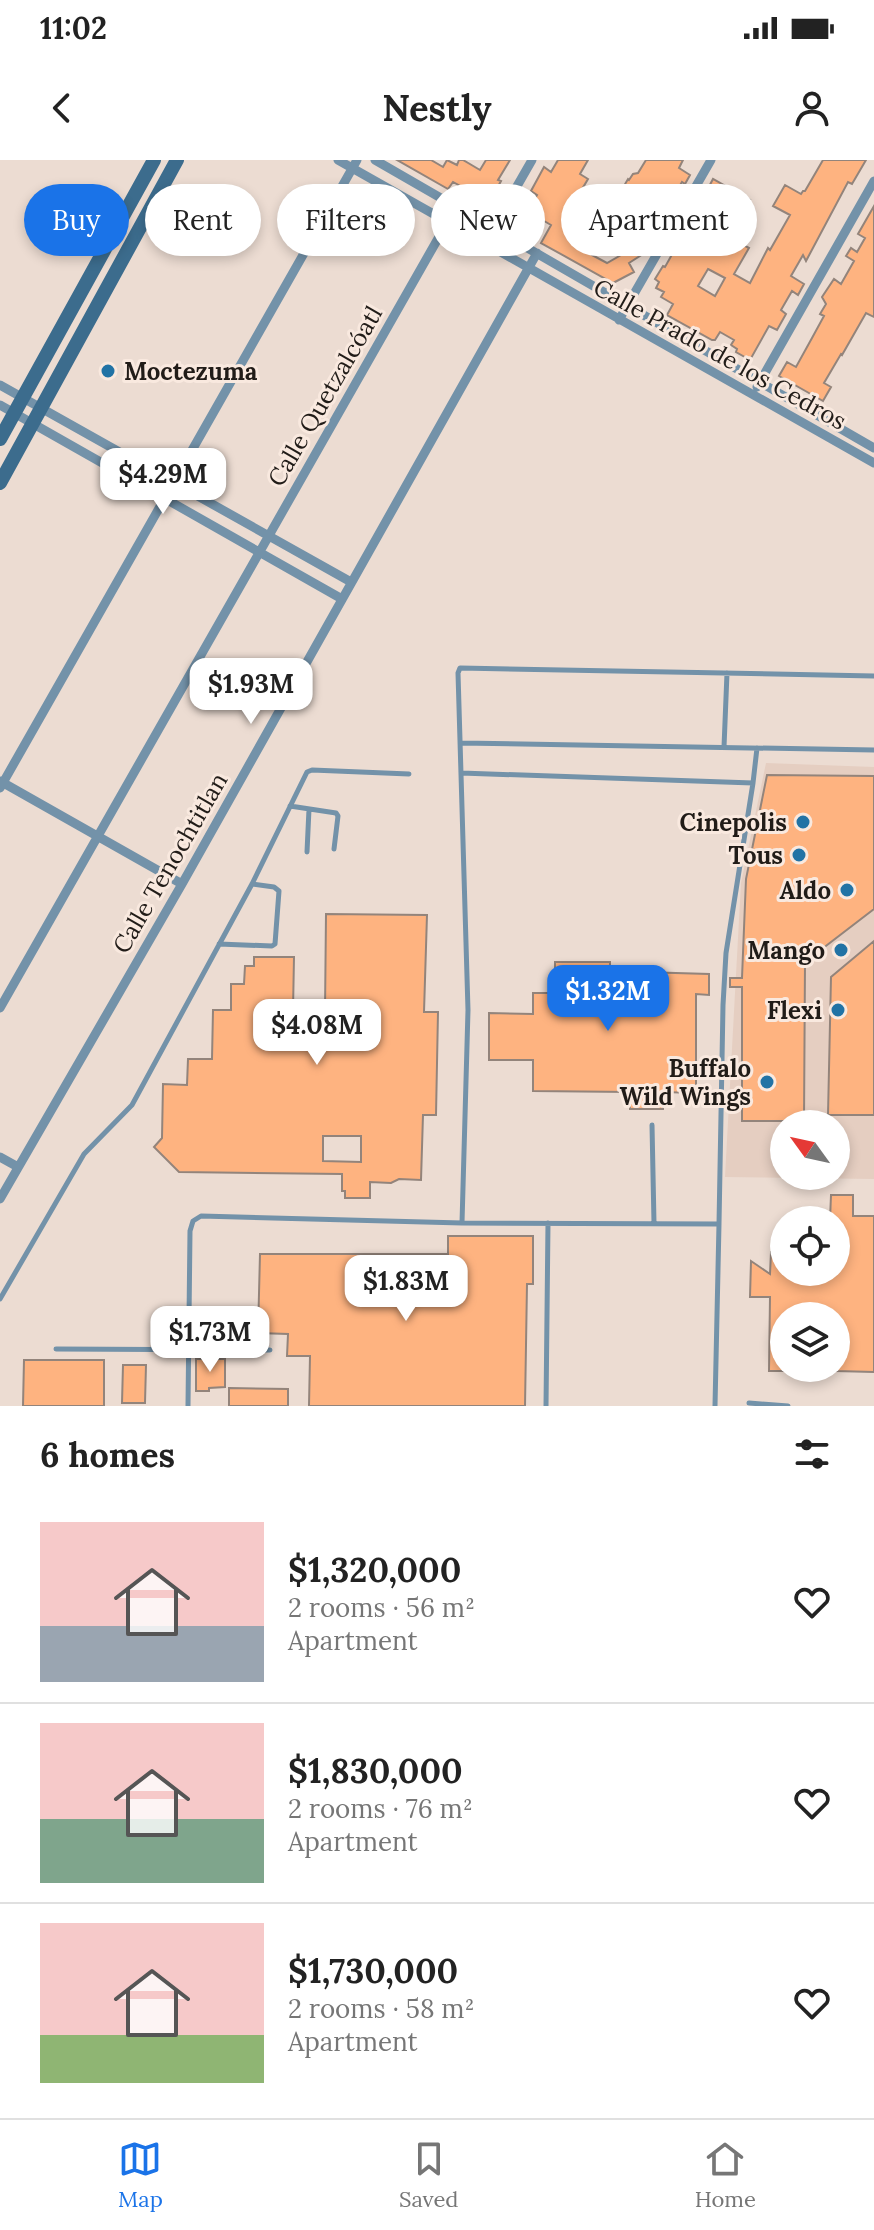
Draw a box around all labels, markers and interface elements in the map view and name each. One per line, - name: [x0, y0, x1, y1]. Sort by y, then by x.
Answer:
- text: 11:02: [40, 9, 107, 47]
- text: Nestly: [382, 85, 492, 131]
- icon: back: [40, 86, 84, 130]
- icon: person: [790, 86, 834, 130]
- chip: Buy: [24, 184, 129, 256]
- chip: Rent: [145, 184, 261, 256]
- chip: Filters: [277, 184, 415, 256]
- chip: New: [431, 184, 545, 256]
- chip: Apartment: [561, 184, 757, 256]
- street label: Calle Prado de los Cedros: [588, 271, 852, 437]
- street label: Calle Quetzalcóatl: [261, 300, 389, 492]
- place label: Moctezuma: [124, 356, 258, 387]
- marker: Moctezuma: [99, 362, 117, 380]
- pin: $4.29M: [98, 448, 228, 516]
- text: $4.29M: [118, 457, 208, 490]
- pin: $1.93M: [186, 658, 316, 726]
- text: $1.93M: [208, 667, 294, 700]
- street label: Calle Tenochtitlan: [106, 767, 234, 959]
- place label: Cinepolis: [680, 807, 787, 838]
- marker: Cinepolis: [794, 813, 812, 831]
- place label: Tous: [729, 840, 783, 871]
- marker: Tous: [790, 846, 808, 864]
- place label: Aldo: [780, 875, 831, 906]
- marker: Aldo: [838, 881, 856, 899]
- place label: Mango: [747, 935, 825, 966]
- marker: Mango: [832, 941, 850, 959]
- pin: $1.32M: [543, 965, 673, 1033]
- text: $1.32M: [565, 974, 651, 1007]
- place label: Flexi: [767, 995, 822, 1026]
- pin: $4.08M: [252, 999, 382, 1067]
- marker: Flexi: [829, 1001, 847, 1019]
- text: $4.08M: [271, 1008, 363, 1041]
- place label: Buffalo Wild Wings: [619, 1053, 751, 1112]
- marker: Buffalo Wild Wings: [758, 1073, 776, 1091]
- north arrow: [770, 1110, 850, 1190]
- map controls: [770, 1110, 850, 1382]
- button: locate: [770, 1206, 850, 1286]
- pin: $1.83M: [341, 1255, 471, 1323]
- text: $1.83M: [363, 1264, 449, 1297]
- button: layers: [770, 1302, 850, 1382]
- pin: $1.73M: [145, 1306, 275, 1374]
- text: $1.73M: [168, 1315, 252, 1348]
- icon: filters: [790, 1432, 834, 1476]
- text: 6 homes: [40, 1433, 175, 1476]
- text: $1,320,000: [288, 1548, 461, 1591]
- icon: home: [104, 1554, 200, 1650]
- icon: heart: [790, 1580, 834, 1624]
- text: 2 rooms · 56 m²: [288, 1591, 475, 1624]
- text: Apartment: [288, 1624, 418, 1657]
- text: $1,830,000: [288, 1749, 463, 1792]
- icon: home: [104, 1755, 200, 1851]
- icon: heart: [790, 1781, 834, 1825]
- text: 2 rooms · 76 m²: [288, 1792, 473, 1825]
- text: Apartment: [288, 1825, 418, 1858]
- text: $1,730,000: [288, 1949, 458, 1992]
- icon: home: [104, 1955, 200, 2051]
- icon: heart: [790, 1981, 834, 2025]
- text: 2 rooms · 58 m²: [288, 1992, 475, 2025]
- text: Apartment: [288, 2025, 418, 2058]
- tab: Map: [118, 2137, 163, 2213]
- tab: Saved: [399, 2137, 459, 2213]
- tab: Home: [695, 2137, 756, 2213]

